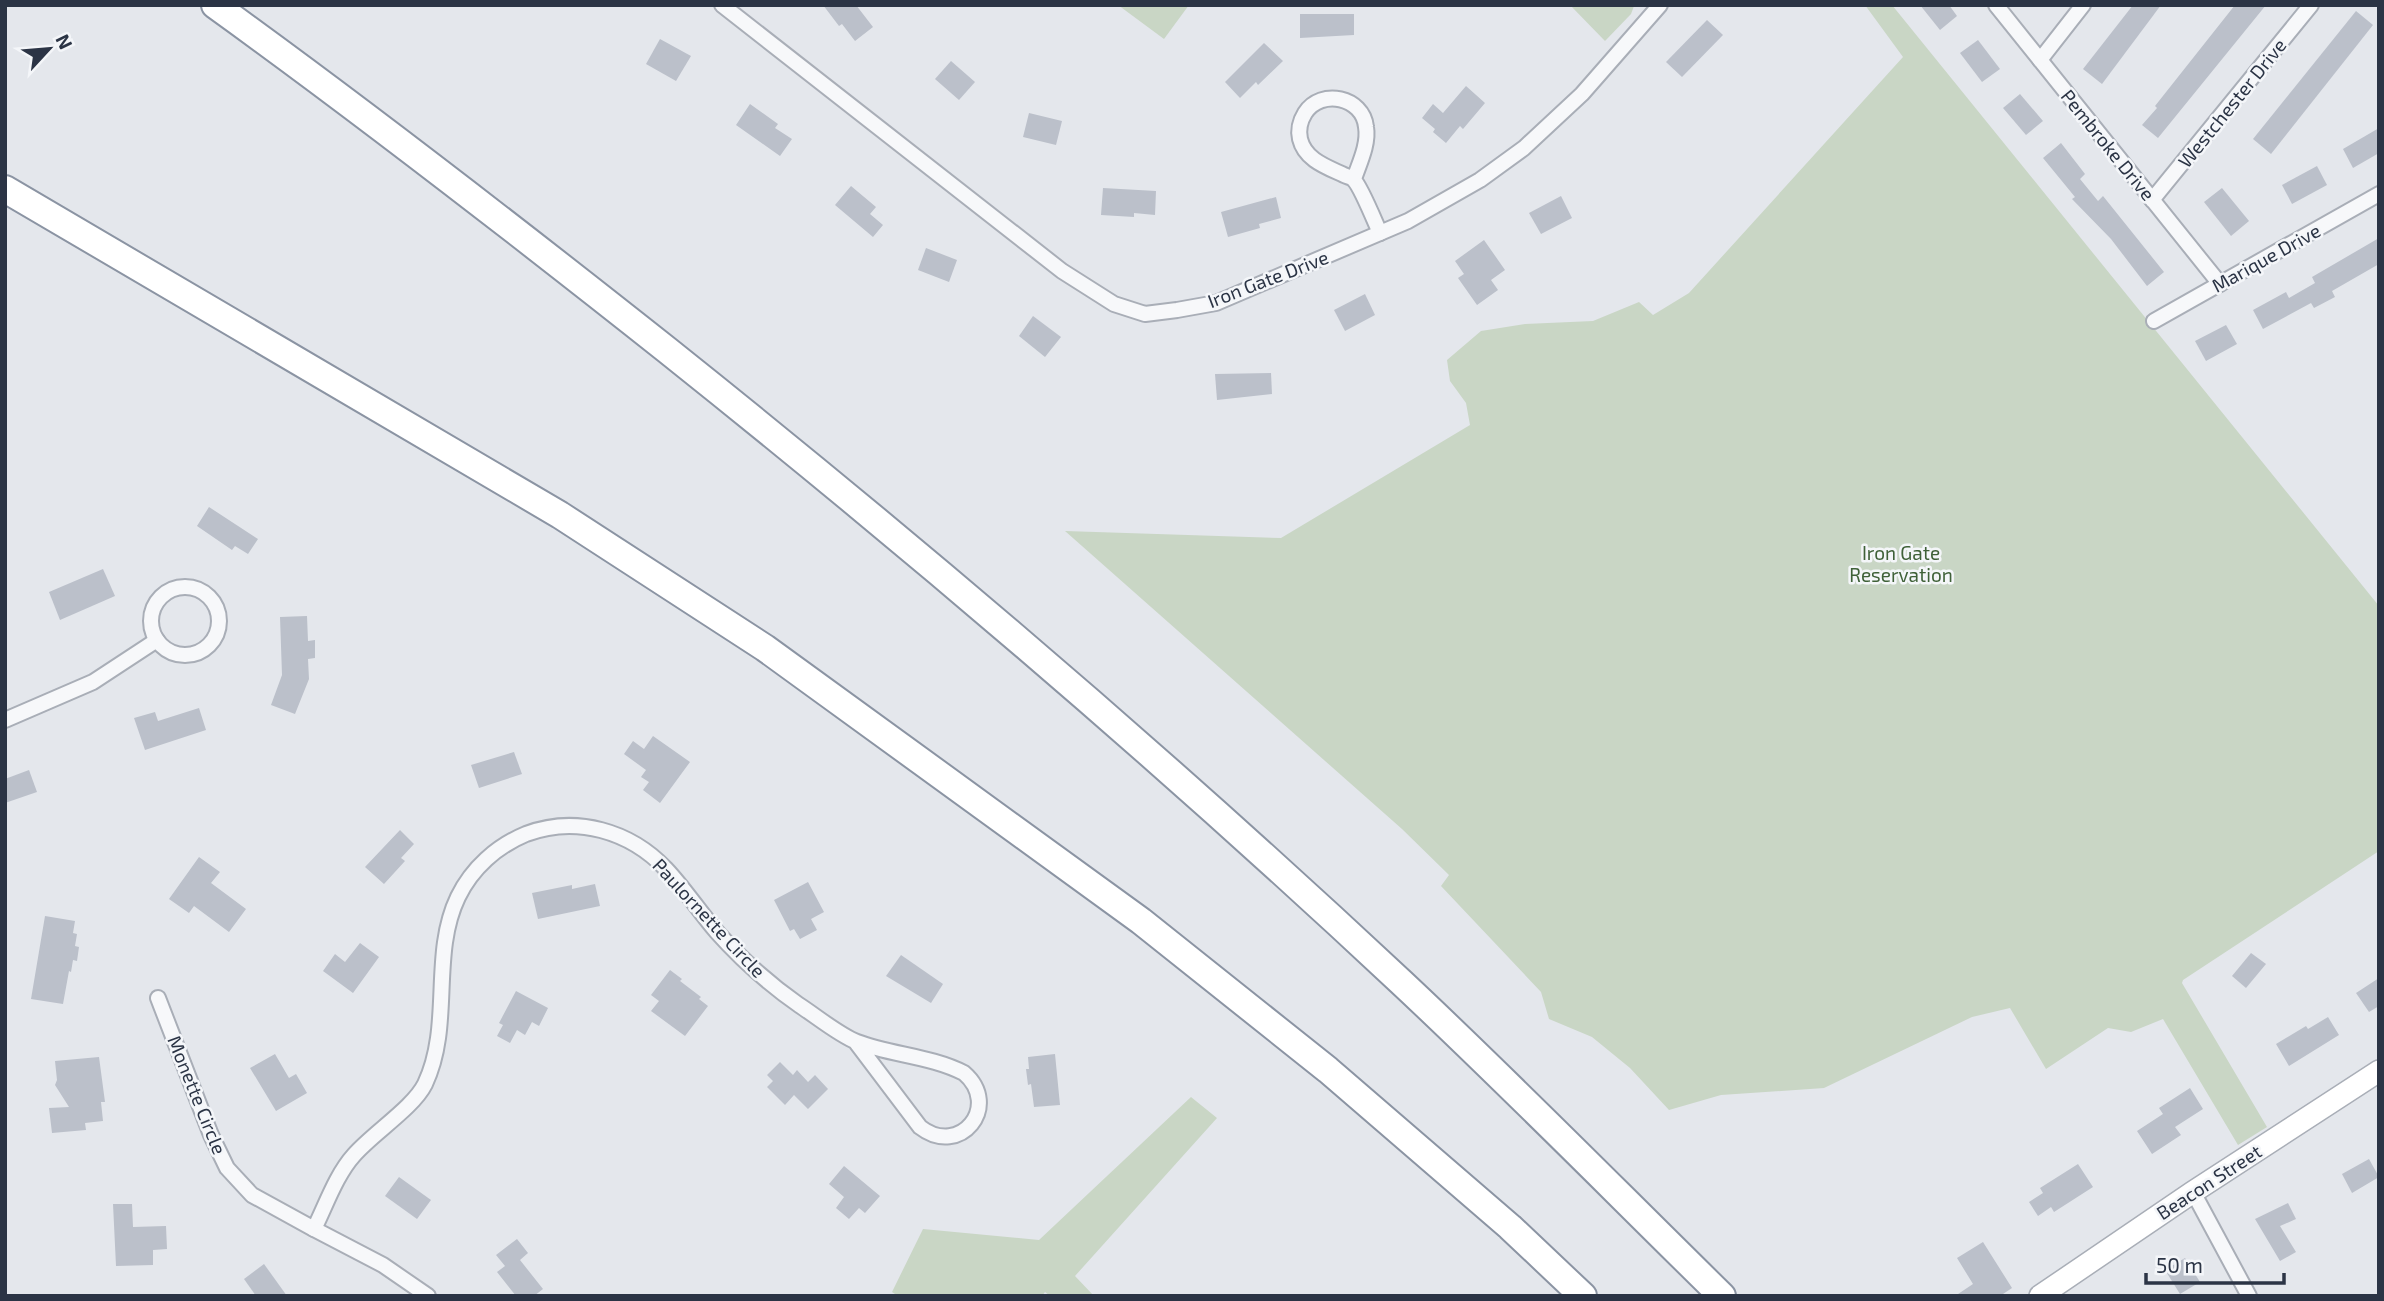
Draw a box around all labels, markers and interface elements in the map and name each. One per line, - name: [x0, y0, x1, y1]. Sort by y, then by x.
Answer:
- north arrow: [14, 14, 84, 84]
- text: N: [51, 30, 78, 53]
- street label: Westchester Drive: [2173, 34, 2291, 172]
- street label: Pembroke Drive: [2057, 85, 2160, 205]
- street label: Marique Drive: [2207, 218, 2324, 297]
- street label: Iron Gate Drive: [1204, 245, 1331, 312]
- park label: Iron Gate Reservation: [1849, 541, 1953, 586]
- street label: Paulornette Circle: [648, 853, 771, 982]
- street label: Monette Circle: [163, 1032, 232, 1157]
- street label: Beacon Street: [2152, 1139, 2265, 1224]
- scale bar: [2146, 1242, 2284, 1286]
- text: 50 m: [2156, 1252, 2203, 1277]

